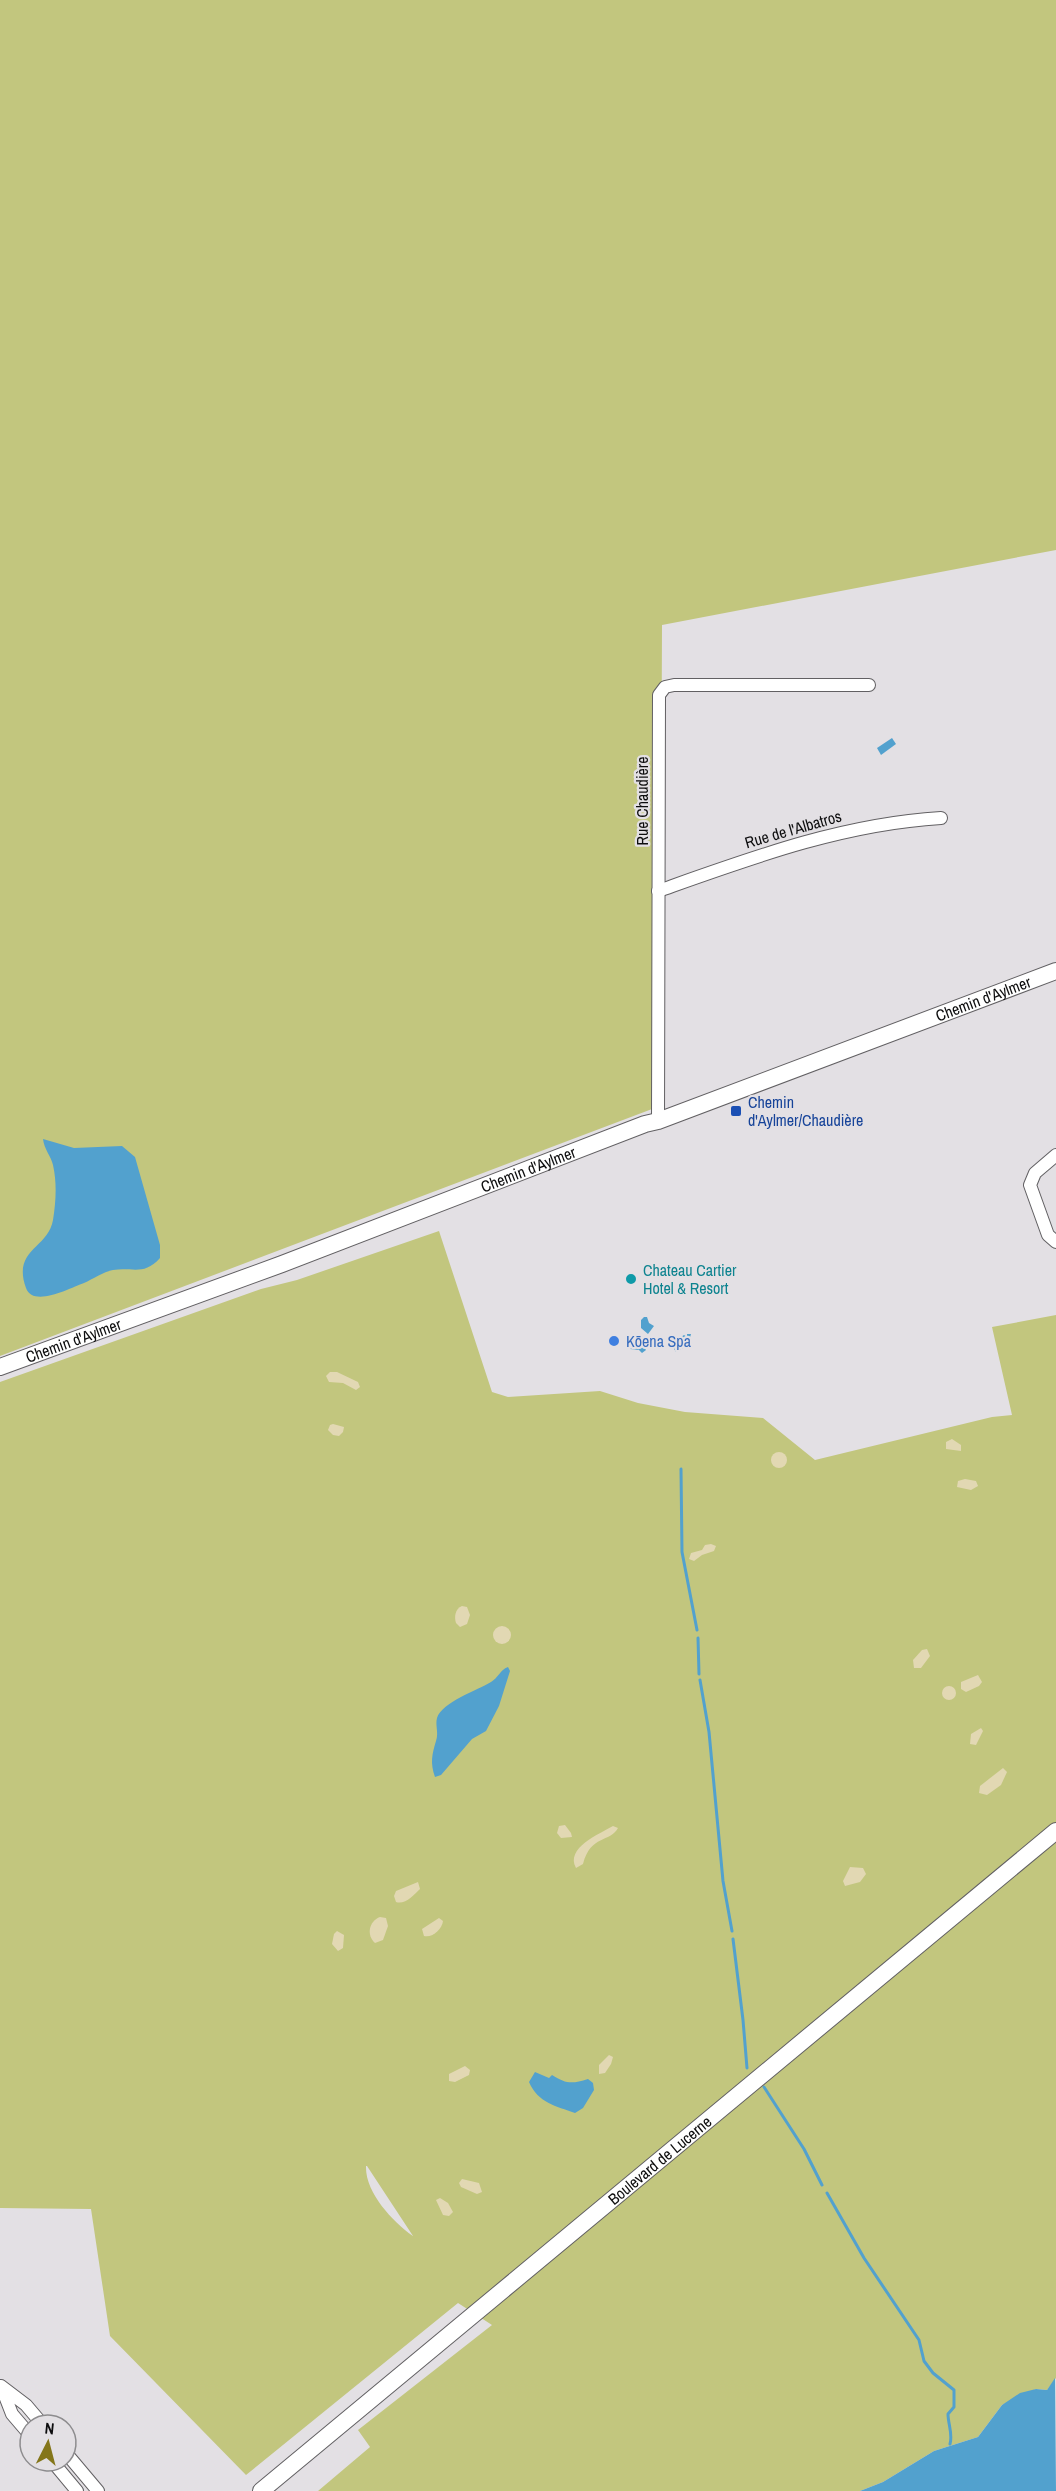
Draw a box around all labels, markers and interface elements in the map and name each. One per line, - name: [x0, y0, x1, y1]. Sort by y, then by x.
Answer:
- street label: Rue Chaudière: [631, 757, 653, 845]
- street label: Rue de l'Albatros: [742, 805, 844, 853]
- street label: Chemin d'Aylmer: [932, 970, 1034, 1026]
- place label: Chemin d'Aylmer/Chaudière: [748, 1091, 863, 1131]
- marker: Chemin d'Aylmer/Chaudière: [729, 1104, 743, 1118]
- street label: Chemin d'Aylmer: [477, 1141, 579, 1197]
- place label: Chateau Cartier Hotel & Resort: [643, 1259, 737, 1299]
- marker: Chateau Cartier Hotel & Resort: [624, 1272, 638, 1286]
- street label: Chemin d'Aylmer: [22, 1313, 125, 1368]
- place label: Kōena Spa: [626, 1330, 692, 1352]
- marker: Kōena Spa: [607, 1334, 621, 1348]
- street label: Boulevard de Lucerne: [603, 2111, 716, 2210]
- north arrow: [18, 2413, 78, 2473]
- text: N: [44, 2417, 55, 2440]

